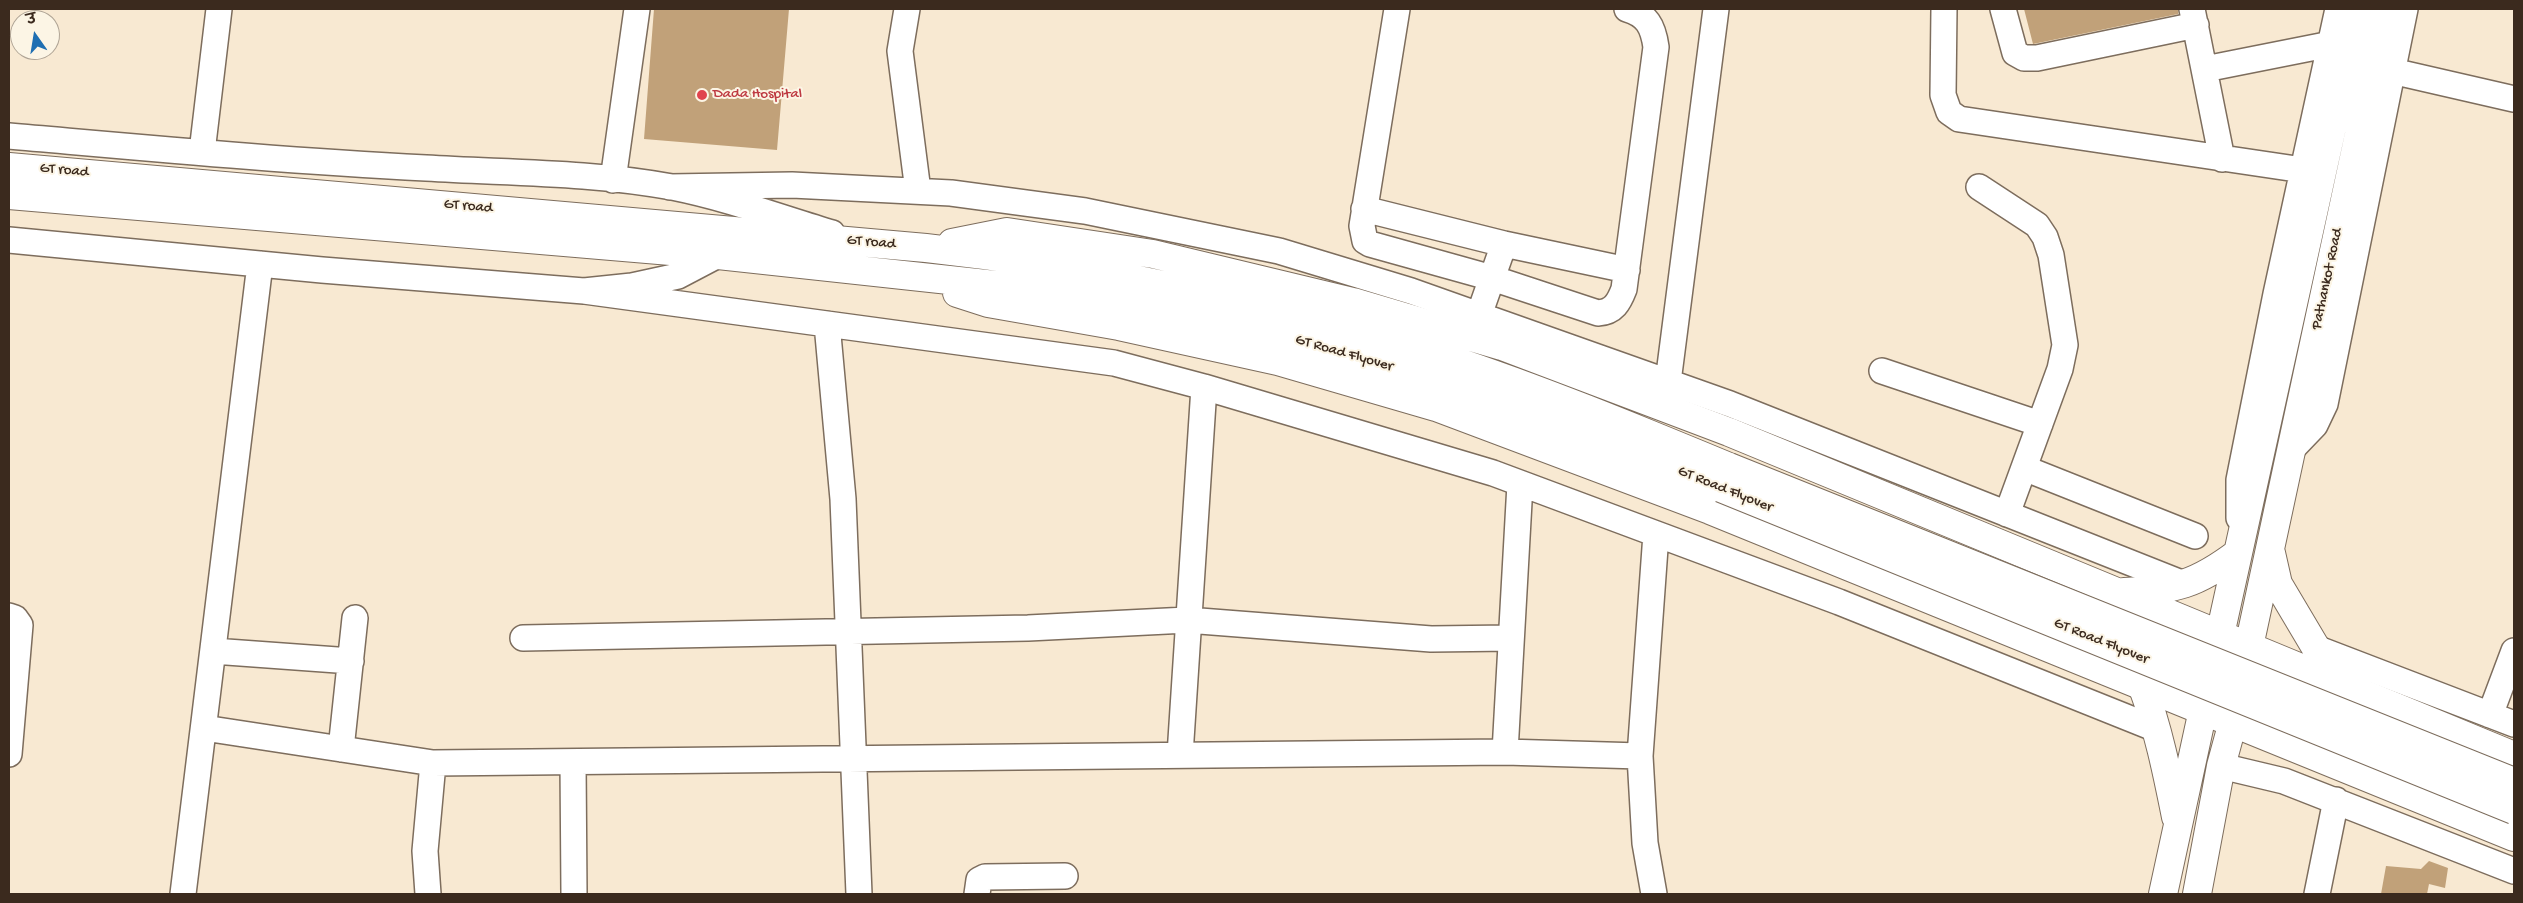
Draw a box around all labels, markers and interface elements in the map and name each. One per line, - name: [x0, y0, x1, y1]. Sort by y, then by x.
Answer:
- north arrow: [10, 10, 60, 60]
- text: उ: [25, 12, 38, 30]
- place label: Dada Hospital: [713, 86, 802, 104]
- marker: Dada Hospital: [695, 88, 709, 102]
- street label: GT road: [39, 160, 89, 182]
- street label: GT road: [443, 196, 493, 218]
- street label: Pathankot Road: [2308, 227, 2348, 331]
- street label: GT road: [846, 232, 896, 254]
- street label: GT Road Flyover: [1293, 331, 1395, 377]
- street label: GT Road Flyover: [1675, 463, 1775, 517]
- street label: GT Road Flyover: [2051, 615, 2151, 669]

